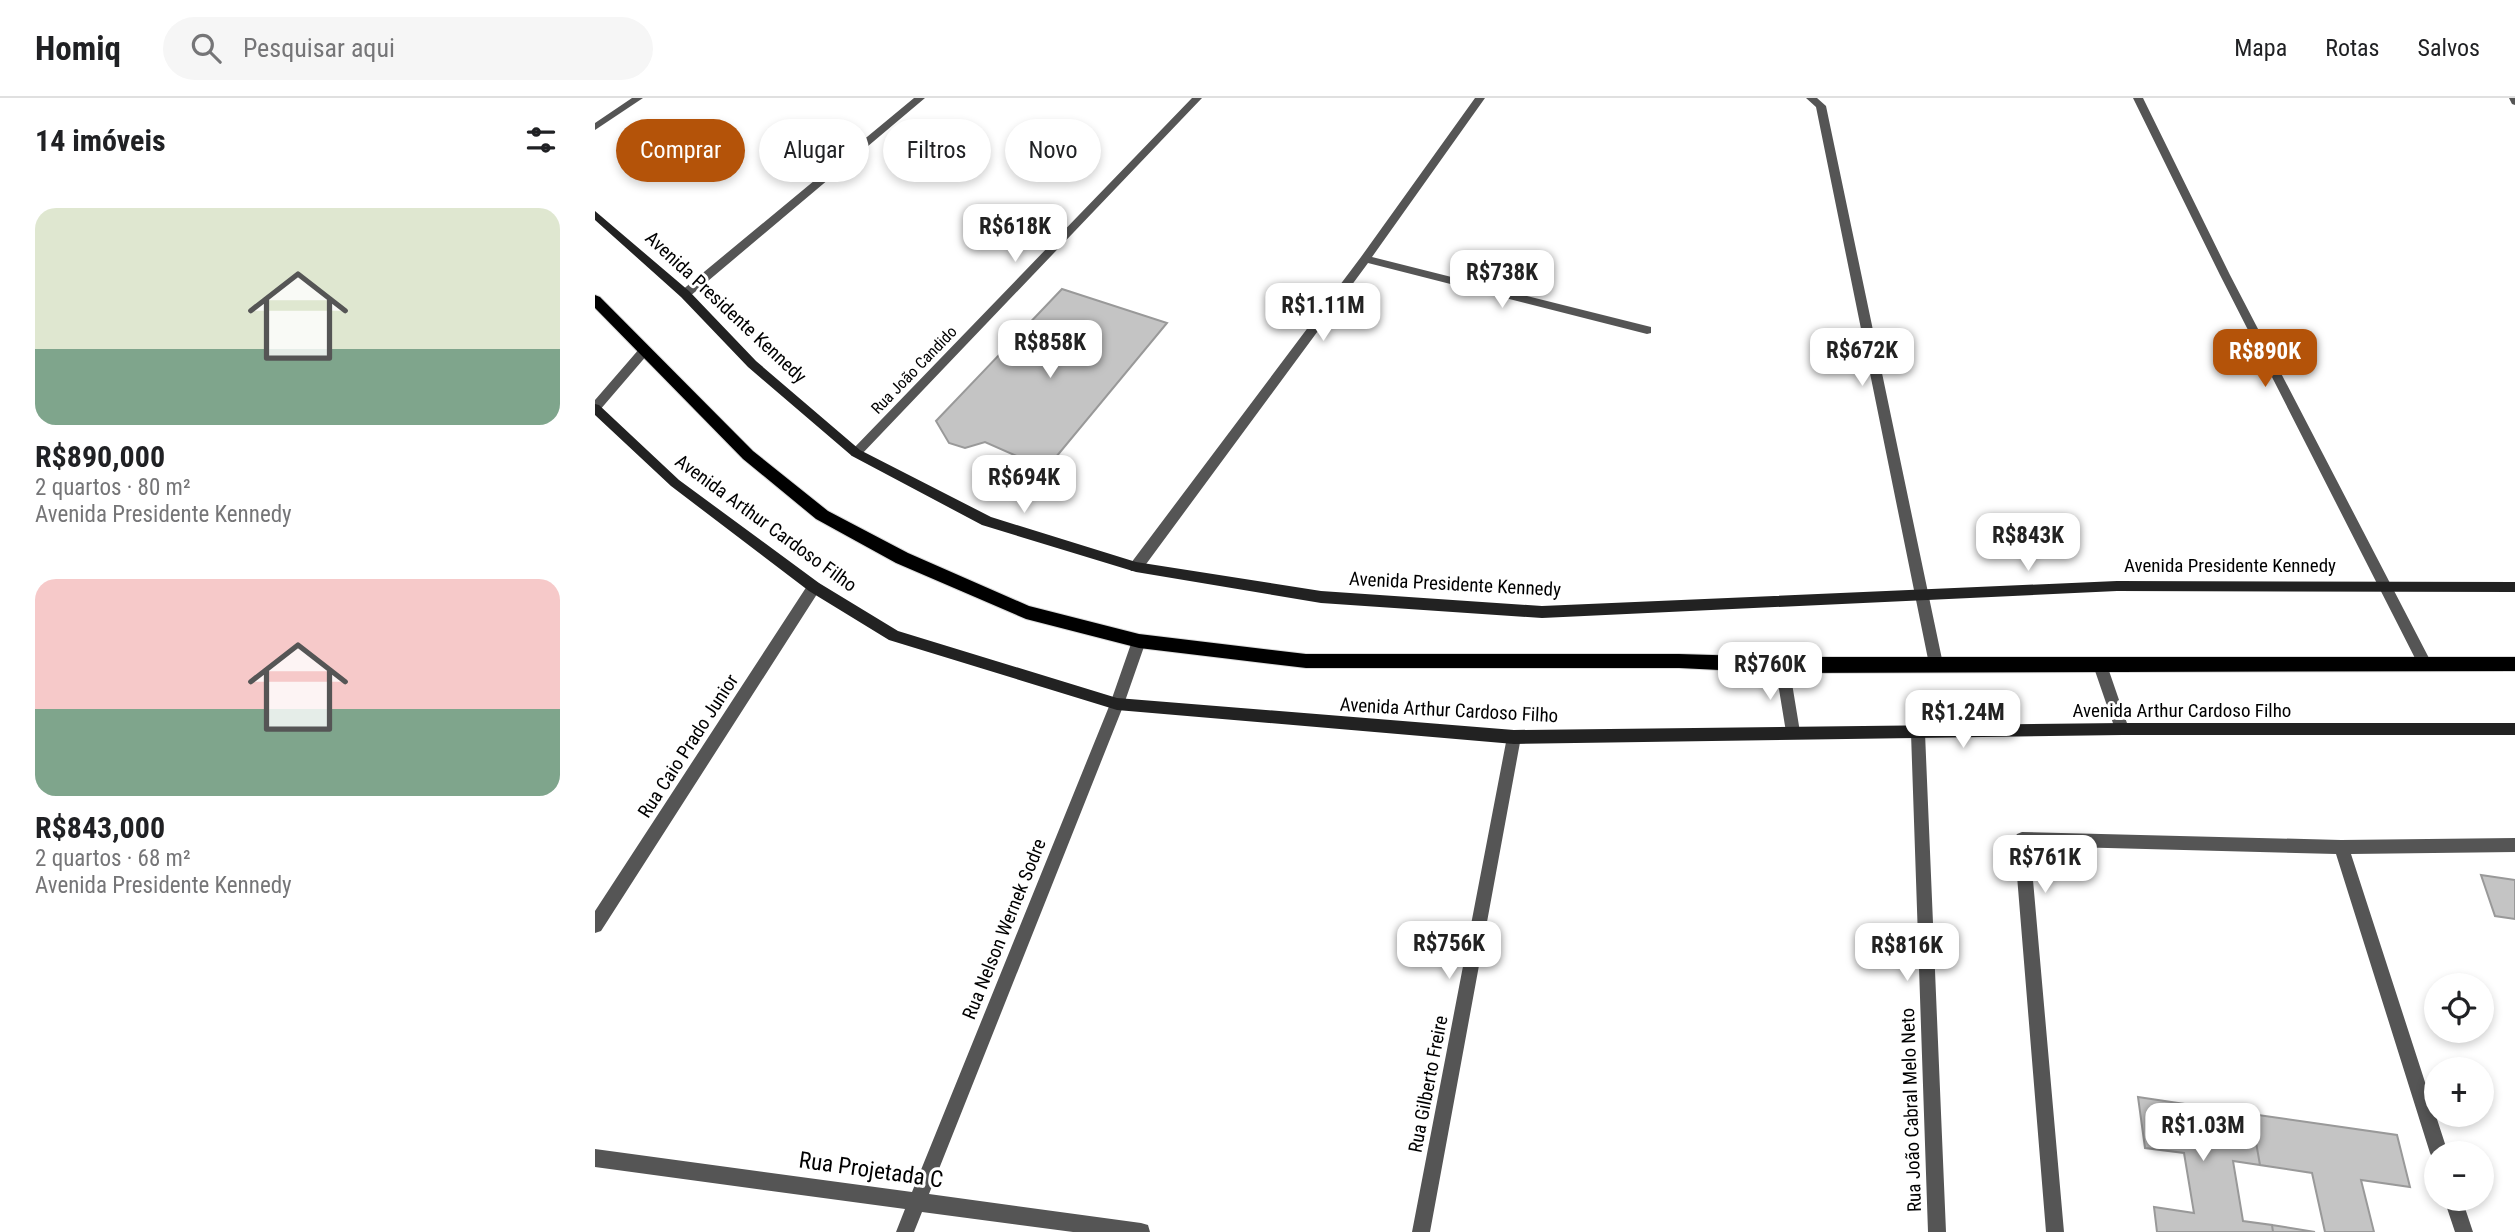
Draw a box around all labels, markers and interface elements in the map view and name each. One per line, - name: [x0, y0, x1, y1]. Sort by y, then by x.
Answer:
- search box: [163, 17, 653, 80]
- text: Homiq: [35, 29, 121, 68]
- icon: search: [187, 29, 225, 67]
- text: Pesquisar aqui: [243, 33, 395, 63]
- text: Mapa: [2234, 34, 2287, 62]
- text: Rotas: [2325, 34, 2379, 62]
- text: Salvos: [2417, 34, 2480, 62]
- chip: Comprar: [616, 119, 745, 182]
- chip: Alugar: [759, 119, 869, 182]
- chip: Filtros: [883, 119, 991, 182]
- chip: Novo: [1005, 119, 1101, 182]
- icon: filters: [522, 121, 560, 159]
- text: 14 imóveis: [35, 123, 166, 158]
- pin: R$618K: [958, 204, 1072, 264]
- text: R$618K: [979, 213, 1051, 240]
- street label: Avenida Presidente Kennedy: [641, 226, 811, 388]
- pin: R$738K: [1445, 250, 1559, 310]
- icon: home: [235, 253, 361, 379]
- text: R$738K: [1466, 259, 1538, 286]
- pin: R$1.11M: [1258, 284, 1388, 343]
- text: R$1.11M: [1281, 292, 1365, 319]
- pin: R$858K: [993, 320, 1107, 380]
- street label: Rua João Candido: [867, 322, 961, 418]
- pin: R$672K: [1805, 328, 1919, 388]
- text: R$858K: [1014, 329, 1086, 356]
- pin: R$890K: [2208, 330, 2322, 389]
- text: R$672K: [1826, 337, 1898, 364]
- text: R$890K: [2229, 338, 2301, 365]
- text: R$890,000: [35, 439, 165, 474]
- street label: Avenida Arthur Cardoso Filho: [671, 449, 861, 597]
- pin: R$694K: [967, 456, 1081, 515]
- text: R$694K: [988, 464, 1060, 491]
- text: 2 quartos · 80 m²: [35, 474, 191, 501]
- text: Avenida Presidente Kennedy: [35, 501, 292, 528]
- pin: R$843K: [1971, 514, 2085, 573]
- text: R$843K: [1992, 522, 2064, 549]
- street label: Avenida Presidente Kennedy: [2124, 554, 2336, 577]
- street label: Avenida Presidente Kennedy: [1349, 567, 1562, 601]
- icon: home: [235, 624, 361, 750]
- pin: R$760K: [1713, 642, 1827, 702]
- text: R$760K: [1734, 651, 1806, 678]
- street label: Rua Caio Prado Junior: [633, 670, 743, 822]
- pin: R$1.24M: [1898, 690, 2028, 750]
- street label: Avenida Arthur Cardoso Filho: [1339, 693, 1559, 727]
- text: R$1.24M: [1921, 699, 2005, 726]
- street label: Avenida Arthur Cardoso Filho: [2073, 699, 2291, 722]
- text: R$843,000: [35, 810, 165, 845]
- street label: Rua Nelson Wernek Sodre: [957, 835, 1051, 1023]
- pin: R$761K: [1988, 836, 2102, 895]
- text: R$761K: [2009, 844, 2081, 871]
- text: 2 quartos · 68 m²: [35, 845, 191, 872]
- text: Avenida Presidente Kennedy: [35, 872, 292, 899]
- pin: R$756K: [1392, 922, 1506, 981]
- pin: R$816K: [1850, 924, 1964, 983]
- text: R$756K: [1413, 930, 1485, 957]
- text: R$816K: [1871, 932, 1943, 959]
- map controls: [2424, 973, 2494, 1211]
- button: locate: [2424, 973, 2494, 1043]
- street label: Rua João Cabral Melo Neto: [1896, 1008, 1926, 1212]
- street label: Rua Gilberto Freire: [1403, 1014, 1453, 1154]
- button: +: [2424, 1057, 2494, 1127]
- pin: R$1.03M: [2138, 1104, 2268, 1163]
- text: R$1.03M: [2161, 1112, 2245, 1139]
- button: −: [2424, 1141, 2494, 1211]
- street label: Rua Projetada C: [797, 1147, 945, 1193]

